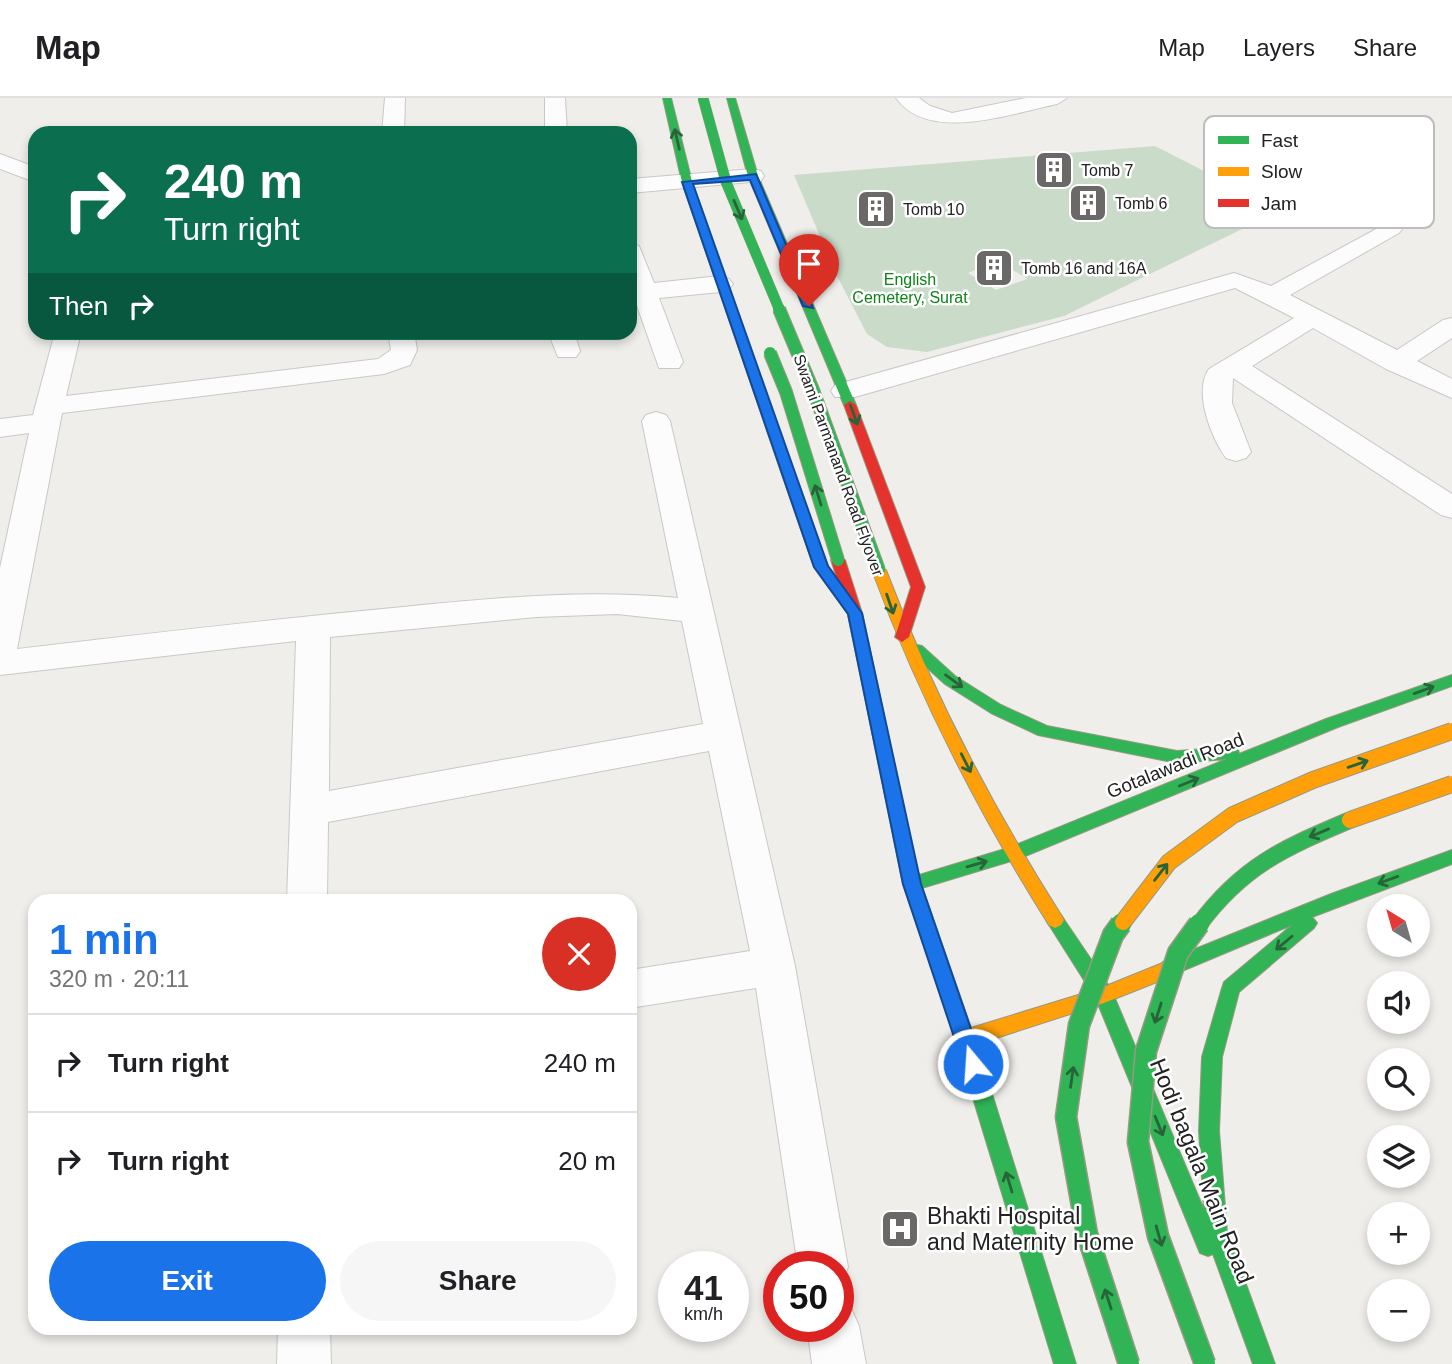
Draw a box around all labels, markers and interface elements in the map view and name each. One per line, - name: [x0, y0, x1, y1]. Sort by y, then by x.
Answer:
- text: Map: [35, 29, 101, 66]
- text: Map: [1158, 34, 1205, 61]
- text: Layers: [1243, 34, 1315, 61]
- text: Share: [1353, 34, 1417, 61]
- legend: [1204, 116, 1434, 228]
- one-way arrow: [670, 128, 683, 151]
- text: Fast: [1261, 130, 1299, 151]
- building icon: Tomb 7: [1033, 149, 1075, 191]
- icon: right: [49, 154, 140, 245]
- text: 240 m: [164, 154, 303, 208]
- text: Slow: [1261, 161, 1302, 182]
- place label: Tomb 7: [1081, 162, 1134, 179]
- building icon: Tomb 6: [1067, 182, 1109, 224]
- building icon: Tomb 10: [855, 188, 897, 230]
- text: Jam: [1261, 193, 1297, 214]
- place label: Tomb 6: [1115, 195, 1168, 212]
- one-way arrow: [732, 198, 745, 220]
- place label: Tomb 10: [903, 201, 964, 218]
- text: Turn right: [164, 211, 300, 247]
- pin: [779, 234, 839, 306]
- icon: arrive: [790, 245, 828, 283]
- building icon: Tomb 16 and 16A: [973, 247, 1015, 289]
- place label: Tomb 16 and 16A: [1021, 260, 1147, 277]
- park label: English Cemetery, Surat: [852, 271, 968, 306]
- icon: right: [122, 287, 160, 325]
- text: Then: [49, 291, 108, 321]
- street label: Swami Parmanand Road Flyover: [790, 352, 887, 579]
- one-way arrow: [849, 404, 862, 426]
- one-way arrow: [811, 485, 823, 507]
- one-way arrow: [885, 592, 898, 614]
- one-way arrow: [944, 674, 963, 688]
- one-way arrow: [1413, 683, 1435, 695]
- street label: Gotalawadi Road: [1104, 728, 1247, 803]
- one-way arrow: [959, 753, 973, 773]
- one-way arrow: [1346, 757, 1368, 769]
- one-way arrow: [1178, 774, 1200, 787]
- one-way arrow: [1309, 827, 1330, 840]
- one-way arrow: [966, 857, 988, 870]
- one-way arrow: [1153, 864, 1168, 882]
- one-way arrow: [1377, 875, 1399, 888]
- north arrow: [1367, 894, 1430, 957]
- map controls: [1367, 894, 1430, 1342]
- text: 1 min: [49, 916, 159, 963]
- button: close: [542, 917, 616, 991]
- one-way arrow: [1276, 935, 1294, 951]
- text: 320 m · 20:11: [49, 966, 189, 992]
- button: sound: [1367, 971, 1430, 1034]
- one-way arrow: [1151, 1001, 1163, 1023]
- position arrow: [936, 1027, 1010, 1101]
- icon: right: [49, 1044, 87, 1082]
- text: Turn right: [108, 1048, 229, 1078]
- text: 240 m: [544, 1048, 616, 1078]
- button: search: [1367, 1048, 1430, 1111]
- street label: Hodi bagala Main Road: [1145, 1055, 1259, 1287]
- one-way arrow: [1065, 1066, 1078, 1089]
- one-way arrow: [1153, 1115, 1166, 1136]
- button: layers: [1367, 1125, 1430, 1188]
- icon: right: [49, 1142, 87, 1180]
- text: Turn right: [108, 1146, 229, 1176]
- text: 20 m: [558, 1146, 616, 1176]
- one-way arrow: [1001, 1171, 1014, 1193]
- button: +: [1367, 1202, 1430, 1265]
- place label: Bhakti Hospital and Maternity Home: [927, 1203, 1134, 1255]
- hospital icon: Bhakti Hospital and Maternity Home: [879, 1208, 921, 1250]
- one-way arrow: [1153, 1224, 1166, 1246]
- button: Exit: [49, 1241, 326, 1321]
- button: Share: [340, 1241, 616, 1321]
- speed limit sign: 50: [763, 1251, 854, 1342]
- text: 41: [684, 1268, 723, 1307]
- button: −: [1367, 1279, 1430, 1342]
- one-way arrow: [1101, 1288, 1114, 1310]
- text: km/h: [684, 1304, 723, 1324]

